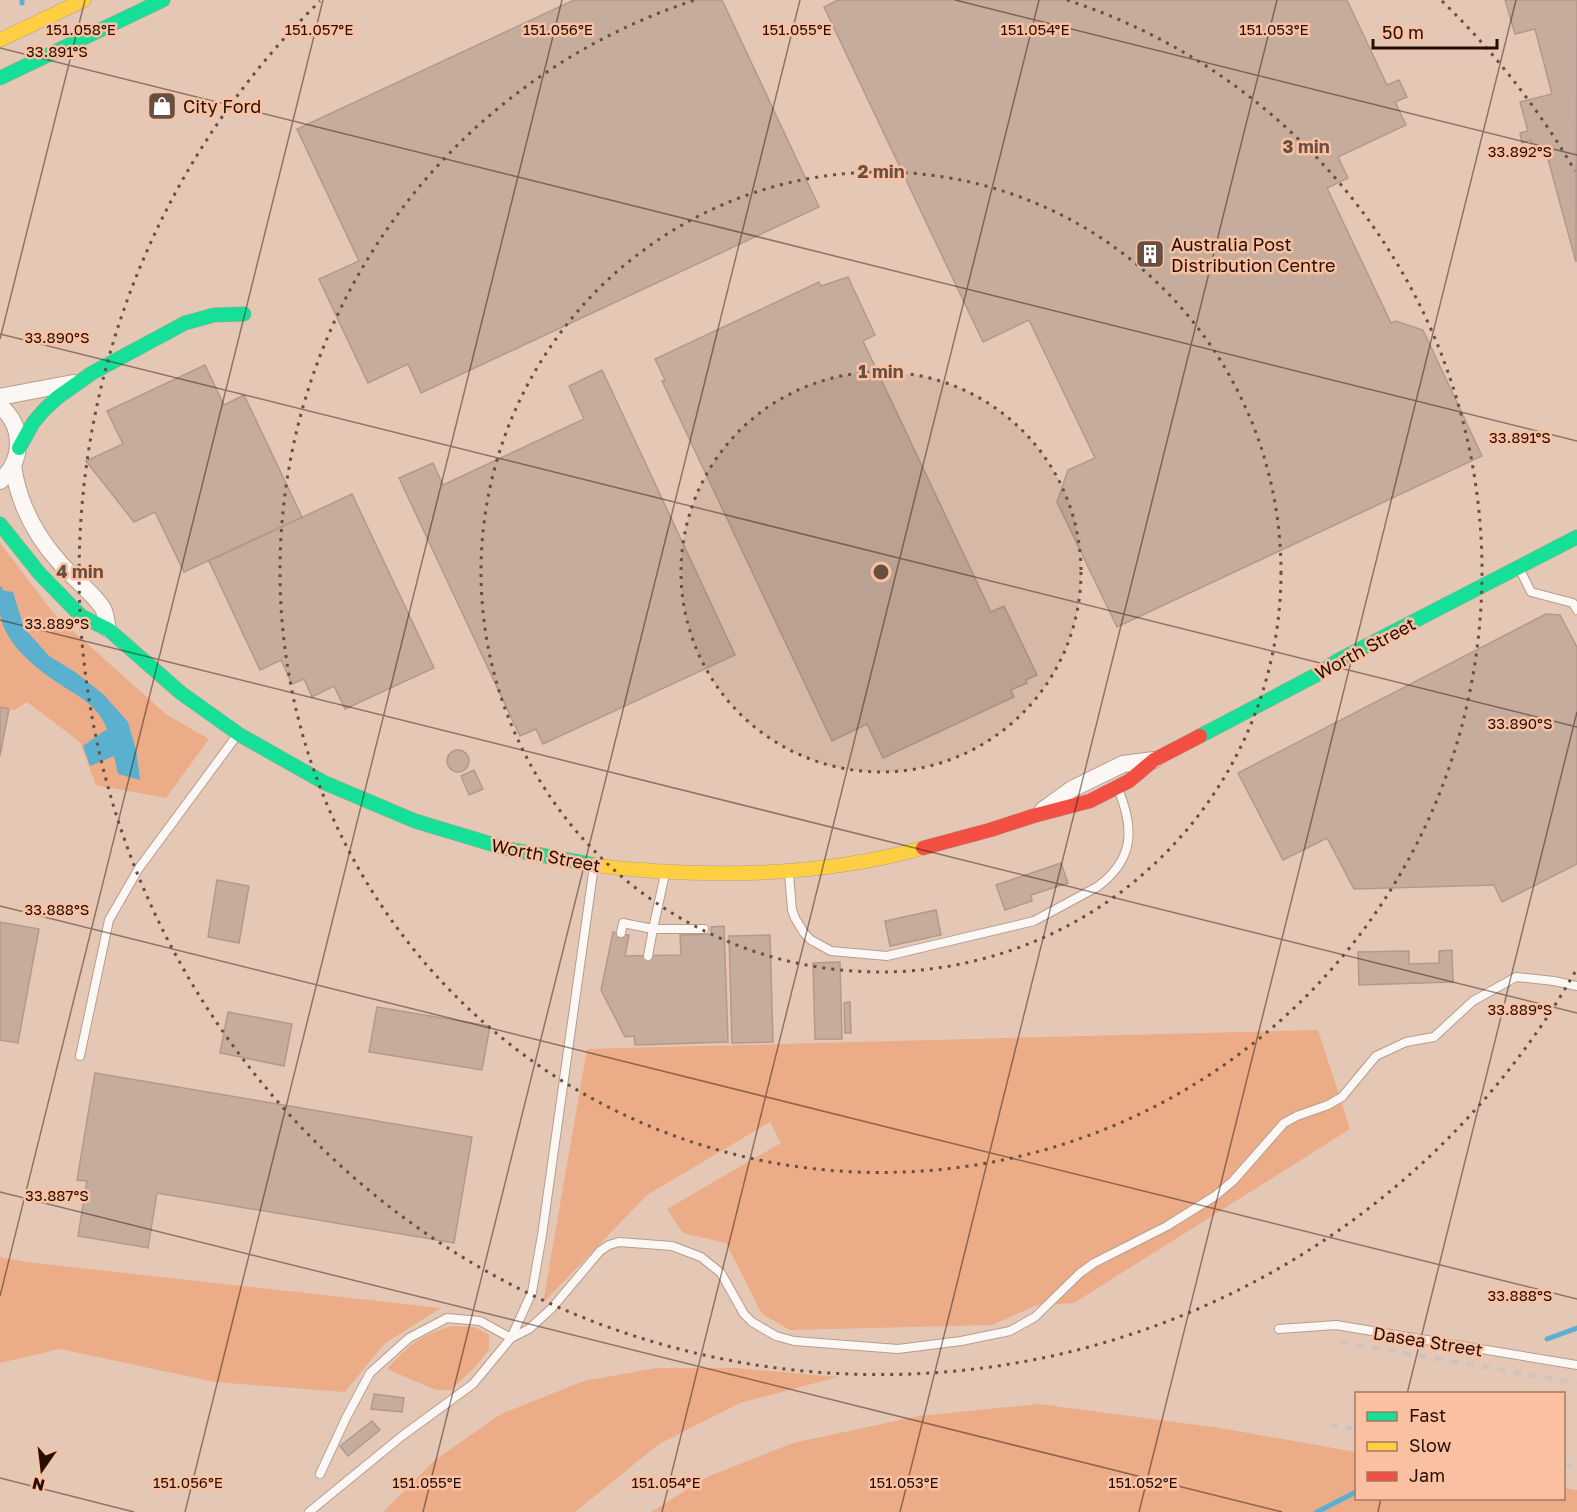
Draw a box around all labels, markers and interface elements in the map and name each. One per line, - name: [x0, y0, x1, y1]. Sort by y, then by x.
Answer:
- scale bar: [1373, 12, 1498, 50]
- text: 151.058°E: [46, 20, 116, 38]
- text: 151.057°E: [285, 20, 353, 38]
- text: 151.056°E: [523, 20, 593, 38]
- text: 151.055°E: [762, 20, 832, 38]
- text: 151.054°E: [1000, 20, 1070, 38]
- text: 151.053°E: [1239, 20, 1309, 38]
- text: 50 m: [1382, 21, 1424, 43]
- text: 33.891°S: [26, 42, 88, 60]
- shop icon: City Ford: [146, 90, 178, 122]
- place label: City Ford: [183, 95, 261, 117]
- text: 3 min: [1282, 135, 1330, 157]
- text: 33.892°S: [1488, 142, 1552, 160]
- text: 2 min: [857, 160, 905, 182]
- place label: Australia Post Distribution Centre: [1171, 233, 1335, 276]
- building icon: Australia Post Distribution Centre: [1134, 238, 1166, 270]
- text: 33.890°S: [24, 328, 90, 346]
- text: 1 min: [858, 360, 904, 382]
- text: 33.891°S: [1489, 428, 1551, 446]
- text: 4 min: [56, 560, 104, 582]
- centre of rings: [871, 562, 891, 582]
- street label: Worth Street: [1311, 612, 1419, 684]
- text: 33.889°S: [25, 614, 89, 632]
- text: 33.890°S: [1487, 714, 1553, 732]
- street label: Worth Street: [490, 834, 602, 876]
- text: 33.888°S: [25, 900, 89, 918]
- text: 33.889°S: [1488, 1000, 1552, 1018]
- text: 33.887°S: [25, 1186, 89, 1204]
- text: 33.888°S: [1488, 1286, 1552, 1304]
- street label: Dasea Street: [1372, 1321, 1484, 1361]
- legend: [1355, 1392, 1565, 1500]
- text: Fast: [1409, 1404, 1446, 1426]
- text: Slow: [1409, 1434, 1452, 1456]
- north arrow: [12, 1440, 72, 1500]
- text: Jam: [1409, 1464, 1445, 1486]
- text: N: [30, 1473, 47, 1496]
- text: 151.056°E: [153, 1473, 223, 1491]
- text: 151.055°E: [392, 1473, 462, 1491]
- text: 151.054°E: [631, 1473, 701, 1491]
- text: 151.053°E: [869, 1473, 939, 1491]
- text: 151.052°E: [1108, 1473, 1178, 1491]

